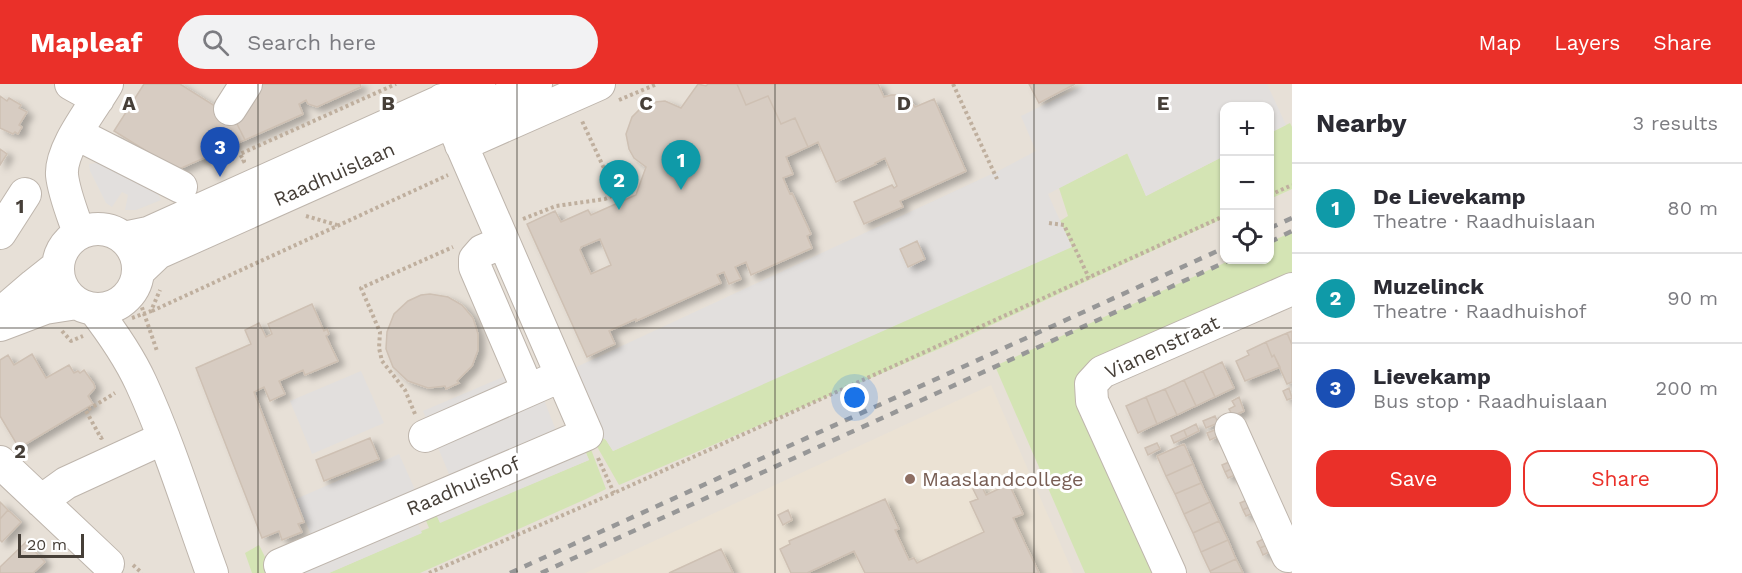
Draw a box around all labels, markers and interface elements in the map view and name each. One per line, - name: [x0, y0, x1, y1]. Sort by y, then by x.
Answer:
- search box: [178, 15, 598, 69]
- text: Mapleaf: [30, 26, 142, 59]
- icon: search: [199, 26, 232, 59]
- text: Search here: [247, 30, 376, 55]
- text: Map: [1478, 30, 1521, 55]
- text: Layers: [1554, 30, 1620, 55]
- text: Share: [1653, 30, 1712, 55]
- text: A: [122, 91, 136, 115]
- text: B: [381, 91, 395, 115]
- text: C: [639, 91, 653, 115]
- text: D: [897, 91, 911, 115]
- text: E: [1157, 91, 1169, 115]
- map controls: [1220, 102, 1274, 264]
- button: +: [1220, 102, 1274, 156]
- text: Nearby: [1316, 108, 1407, 138]
- text: 3 results: [1633, 111, 1718, 135]
- pin: 3: [200, 128, 240, 177]
- street label: Raadhuislaan: [270, 137, 398, 211]
- pin: 1: [662, 141, 700, 190]
- button: −: [1220, 156, 1274, 210]
- pin: 2: [600, 160, 638, 210]
- text: De Lievekamp: [1373, 184, 1526, 209]
- text: 1: [16, 194, 24, 218]
- text: 1: [1331, 196, 1340, 220]
- text: 80 m: [1667, 196, 1718, 220]
- text: Theatre · Raadhuislaan: [1373, 209, 1596, 233]
- button: locate: [1220, 210, 1274, 264]
- text: Muzelinck: [1373, 274, 1484, 299]
- text: 2: [1330, 286, 1341, 310]
- text: 90 m: [1667, 286, 1718, 310]
- text: Theatre · Raadhuishof: [1373, 299, 1587, 323]
- street label: Vianenstraat: [1101, 310, 1224, 384]
- text: Lievekamp: [1373, 364, 1491, 389]
- text: 3: [1330, 376, 1341, 400]
- text: 200 m: [1656, 376, 1718, 400]
- your location: [840, 383, 869, 412]
- text: Bus stop · Raadhuislaan: [1373, 389, 1608, 413]
- text: 2: [14, 439, 26, 463]
- button: Save: [1316, 450, 1511, 507]
- button: Share: [1523, 450, 1718, 507]
- street label: Raadhuishof: [403, 451, 524, 521]
- place label: Maaslandcollege: [922, 467, 1084, 491]
- marker: Maaslandcollege: [903, 472, 917, 486]
- scale bar: [18, 531, 84, 558]
- text: 20 m: [27, 535, 67, 554]

